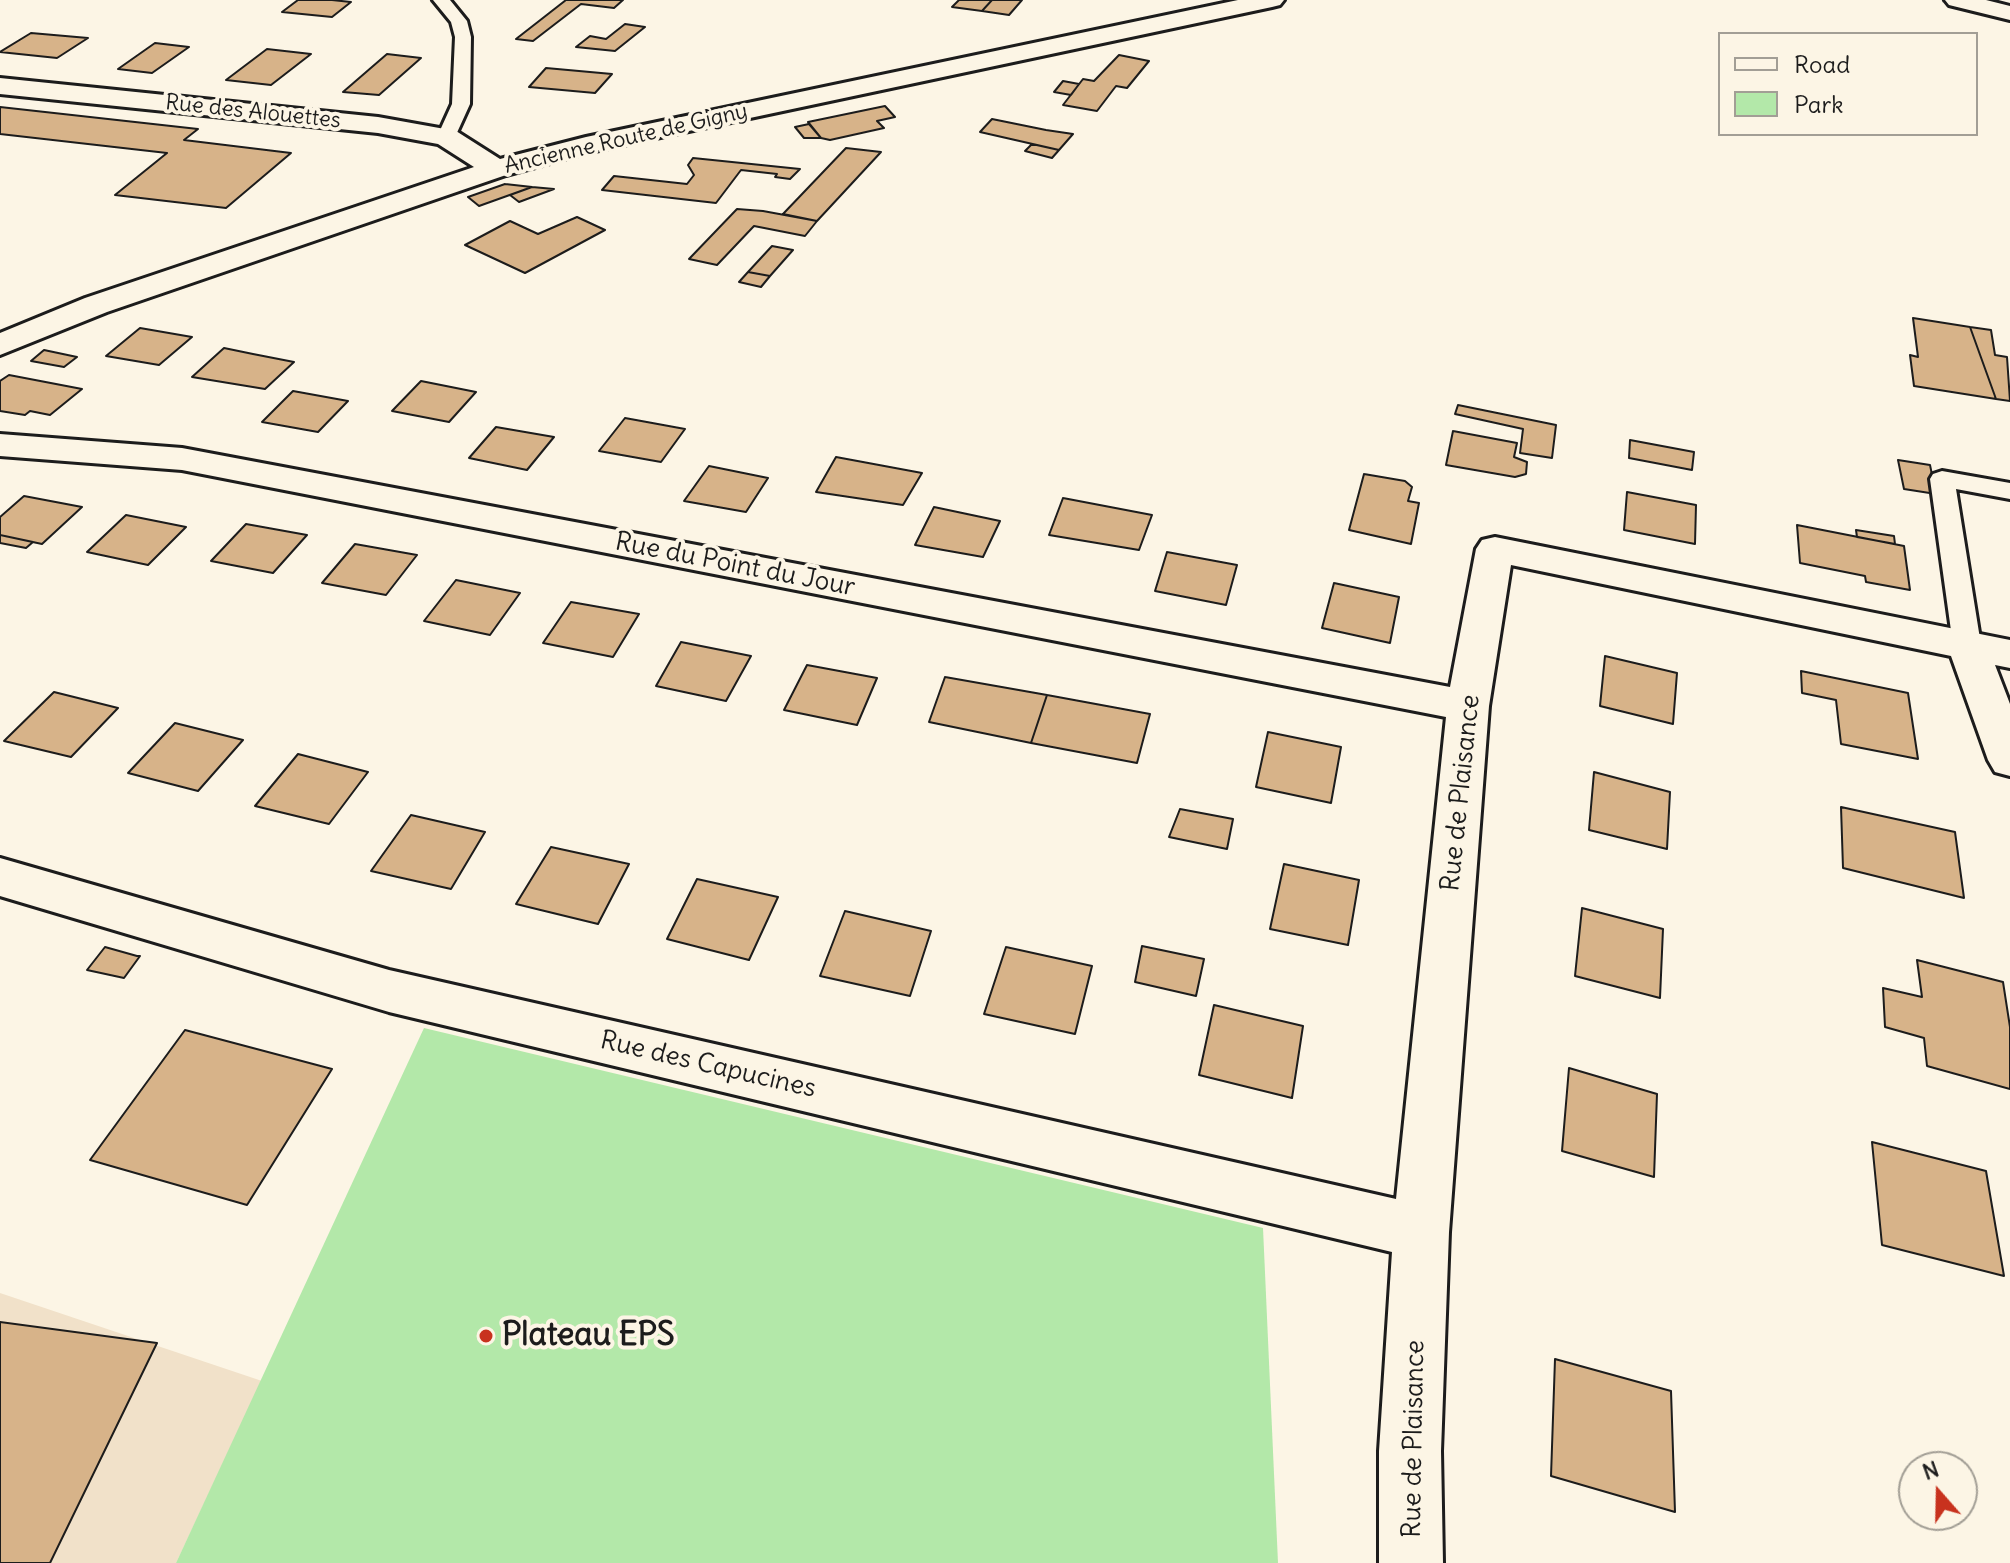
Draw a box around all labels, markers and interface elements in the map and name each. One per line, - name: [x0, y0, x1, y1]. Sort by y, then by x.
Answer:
- legend: [1718, 32, 1978, 136]
- text: Road: [1794, 49, 1850, 79]
- text: Park: [1794, 89, 1844, 119]
- street label: Rue des Alouettes: [164, 90, 342, 134]
- street label: Ancienne Route de Gigny: [502, 98, 750, 180]
- street label: Rue du Point du Jour: [612, 526, 858, 604]
- street label: Rue de Plaisance: [1435, 693, 1487, 893]
- street label: Rue des Capucines: [597, 1025, 819, 1105]
- place label: Plateau EPS: [502, 1317, 675, 1355]
- marker: Plateau EPS: [477, 1327, 495, 1345]
- street label: Rue de Plaisance: [1397, 1340, 1431, 1538]
- north arrow: [1898, 1451, 1978, 1531]
- text: N: [1919, 1455, 1942, 1486]

